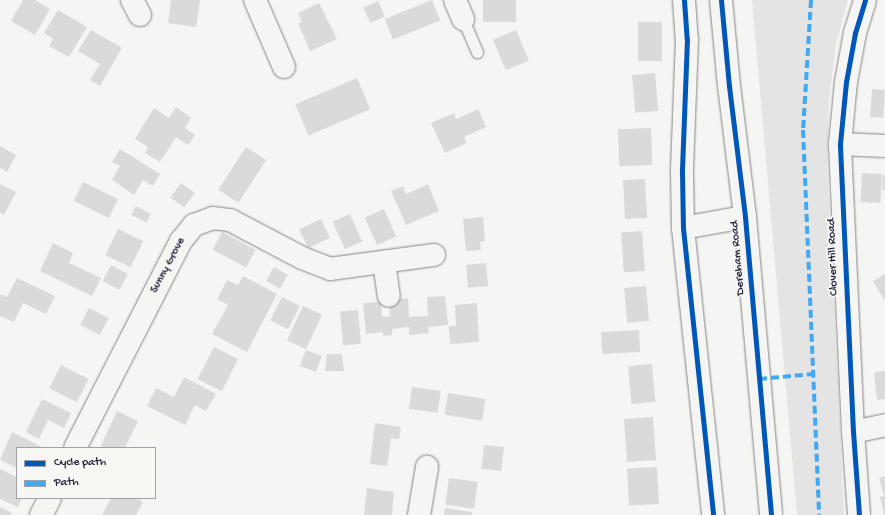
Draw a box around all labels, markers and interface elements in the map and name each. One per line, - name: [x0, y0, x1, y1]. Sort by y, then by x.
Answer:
- street label: Clover Hill Road: [825, 218, 843, 296]
- street label: Dereham Road: [729, 220, 749, 296]
- street label: Sunny Grove: [148, 236, 190, 296]
- legend: [16, 447, 156, 499]
- text: Cycle path: [54, 456, 106, 470]
- text: Path: [54, 476, 79, 490]

